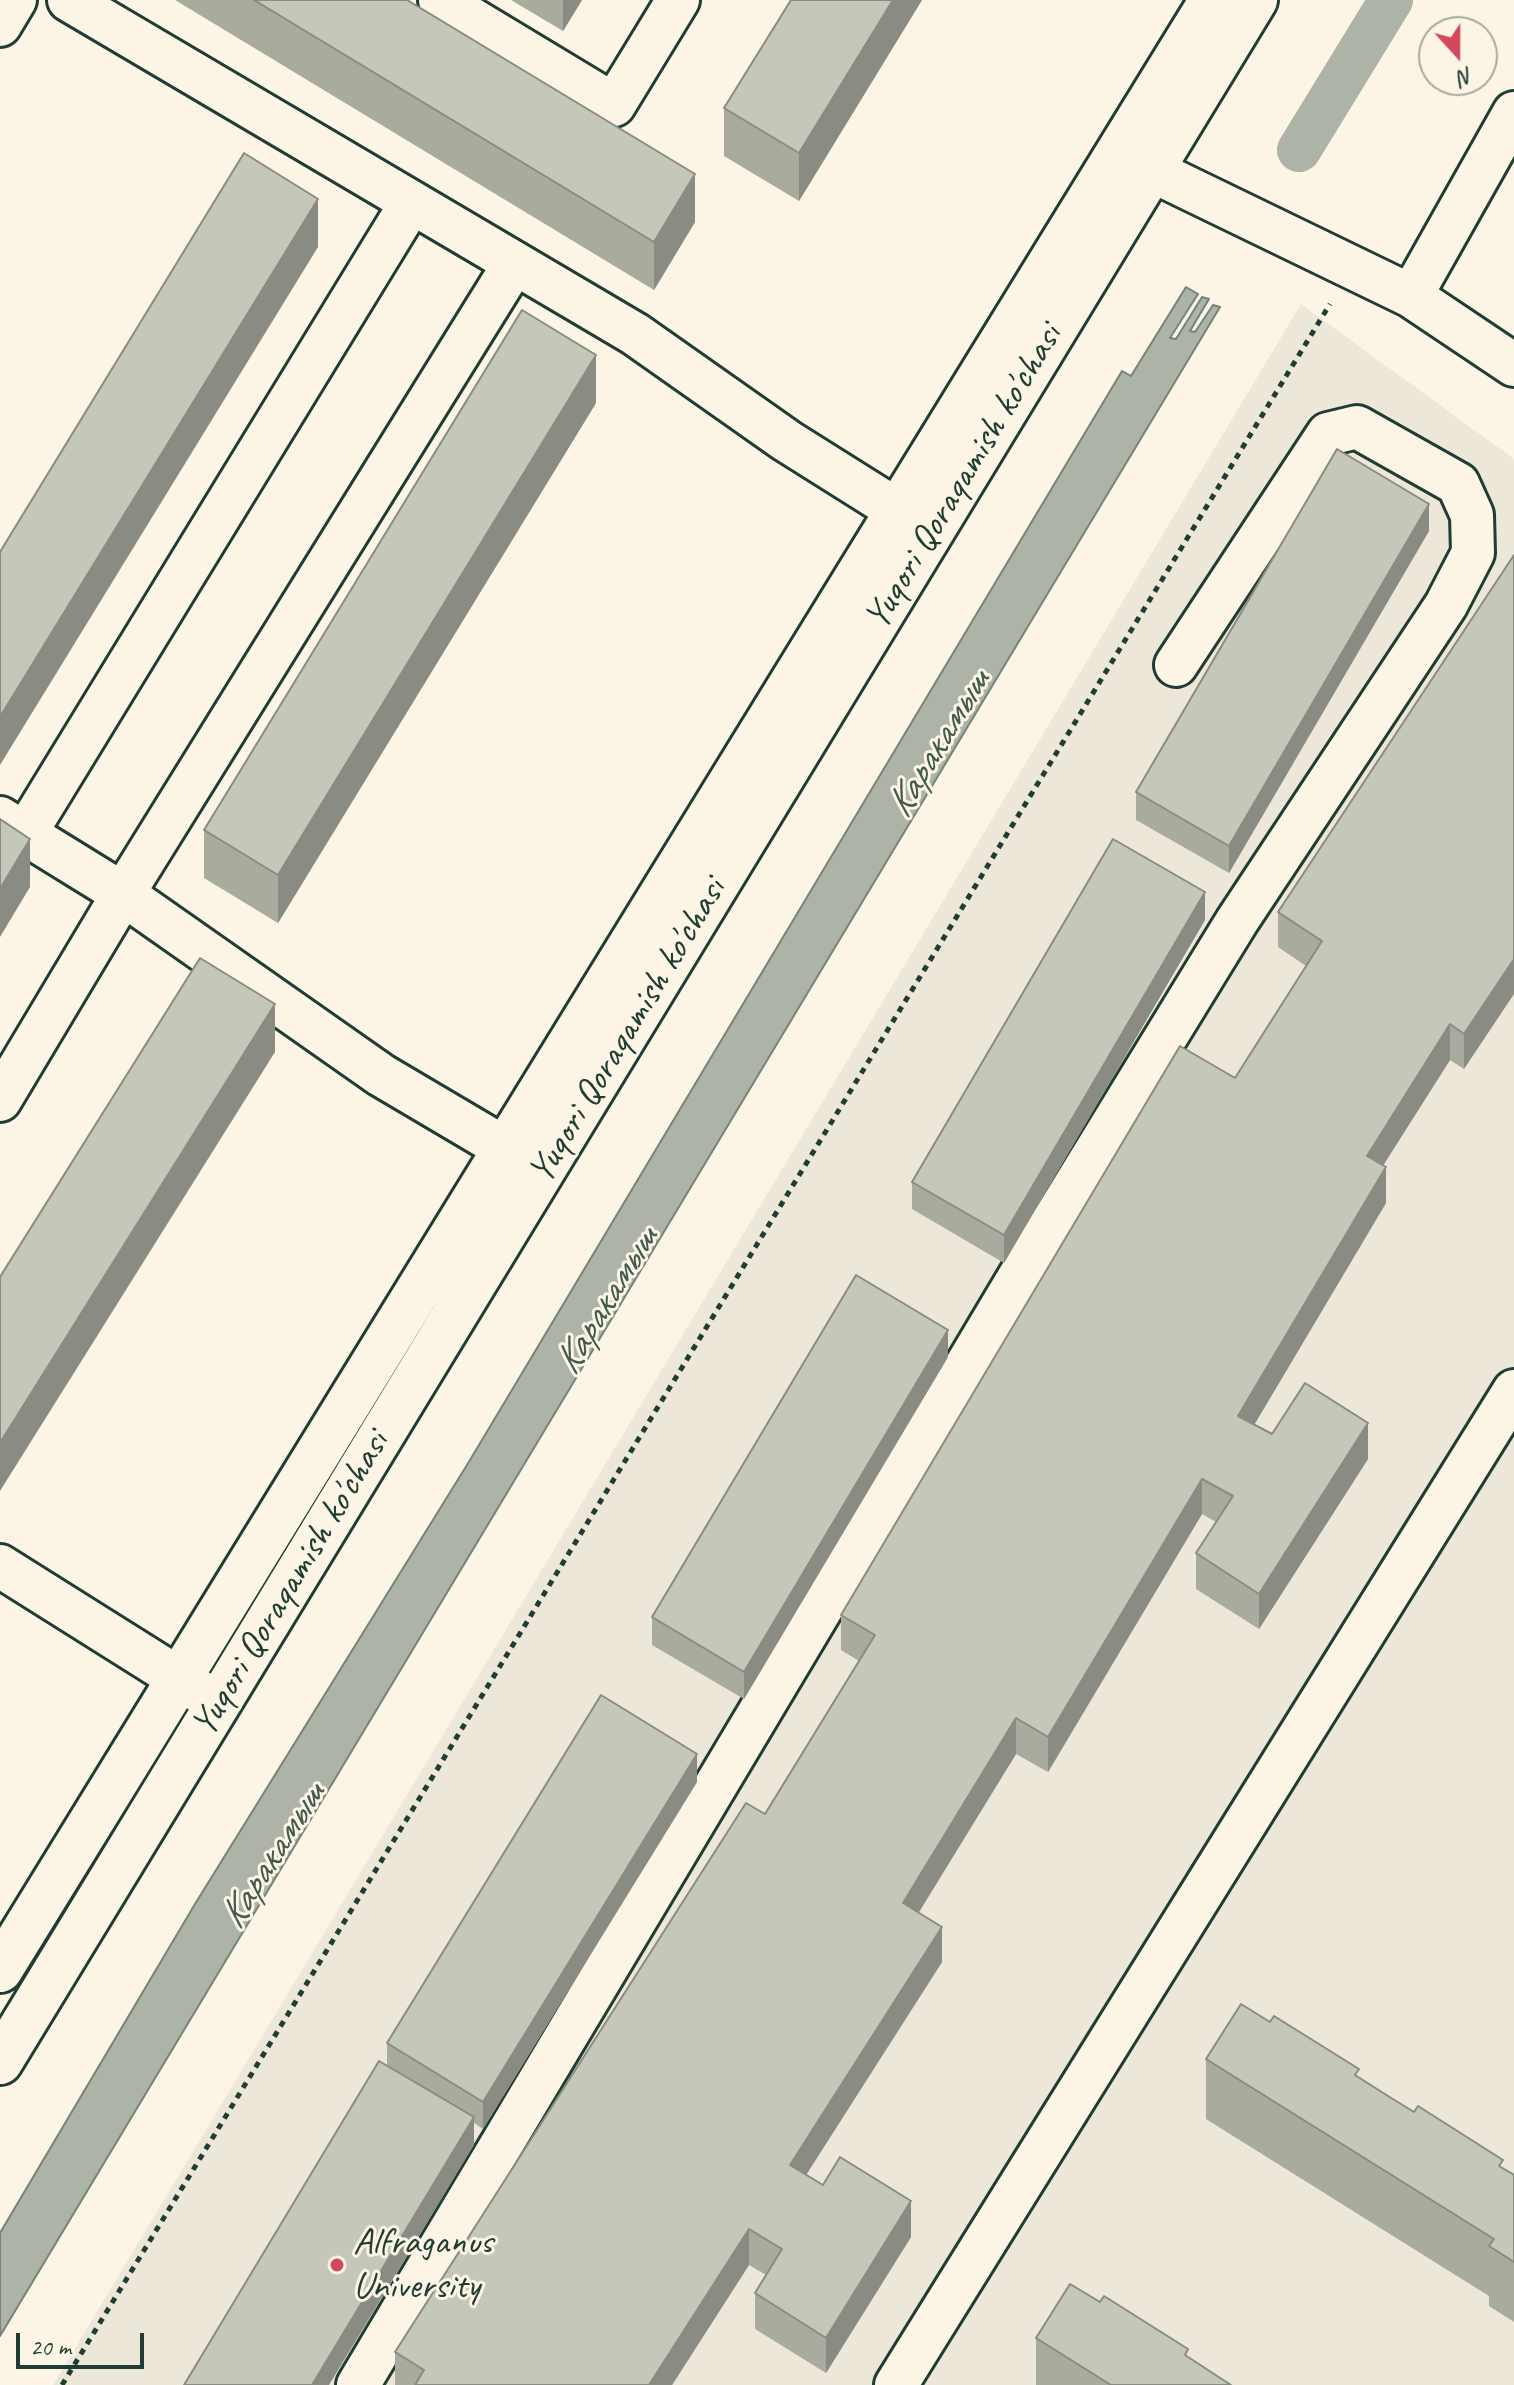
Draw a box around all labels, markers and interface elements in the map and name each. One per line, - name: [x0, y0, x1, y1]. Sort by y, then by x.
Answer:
- north arrow: [1418, 16, 1498, 96]
- text: N: [1455, 61, 1477, 92]
- street label: Yuqori Qoraqamish ko'chasi: [855, 316, 1073, 638]
- water label: Каракамыш: [876, 662, 1002, 826]
- street label: Yuqori Qoraqamish ko'chasi: [519, 870, 737, 1192]
- water label: Каракамыш: [544, 1219, 670, 1383]
- street label: Yuqori Qoraqamish ko'chasi: [182, 1423, 400, 1745]
- water label: Каракамыш: [209, 1774, 337, 1938]
- place label: Alfraganus University: [353, 2220, 493, 2310]
- marker: Alfraganus University: [328, 2256, 346, 2274]
- scale bar: [20, 2317, 148, 2367]
- text: 20 m: [30, 2332, 71, 2362]

